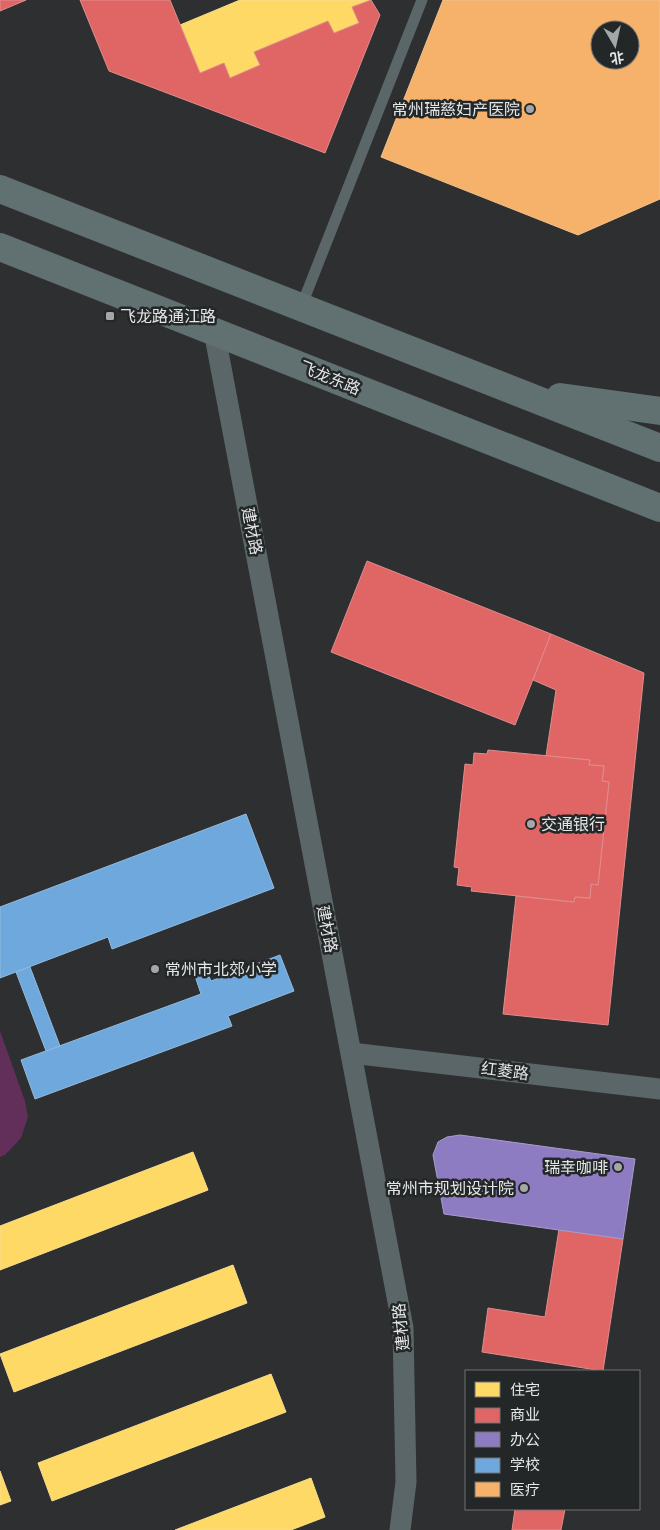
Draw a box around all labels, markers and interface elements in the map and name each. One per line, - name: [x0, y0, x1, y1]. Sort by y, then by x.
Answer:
- north arrow: [590, 20, 640, 70]
- text: 北: [609, 49, 625, 67]
- place label: 常州瑞慈妇产医院: [392, 100, 520, 119]
- marker: 常州瑞慈妇产医院: [524, 103, 536, 115]
- place label: 飞龙路通江路: [120, 307, 216, 326]
- marker: 飞龙路通江路: [104, 310, 116, 322]
- street label: 飞龙东路: [297, 357, 363, 399]
- street label: 建材路: [238, 506, 266, 556]
- place label: 交通银行: [541, 815, 605, 834]
- marker: 交通银行: [525, 818, 537, 830]
- street label: 建材路: [313, 904, 341, 954]
- place label: 常州市北郊小学: [165, 960, 277, 979]
- marker: 常州市北郊小学: [149, 963, 161, 975]
- street label: 红菱路: [480, 1059, 530, 1083]
- place label: 瑞幸咖啡: [544, 1158, 608, 1177]
- marker: 瑞幸咖啡: [612, 1161, 624, 1173]
- place label: 常州市规划设计院: [386, 1179, 514, 1198]
- marker: 常州市规划设计院: [518, 1182, 530, 1194]
- street label: 建材路: [389, 1302, 413, 1352]
- legend: [465, 1370, 640, 1510]
- text: 住宅: [510, 1381, 540, 1399]
- text: 商业: [510, 1406, 540, 1424]
- text: 办公: [510, 1431, 540, 1449]
- text: 学校: [510, 1456, 540, 1474]
- text: 医疗: [510, 1481, 540, 1499]

